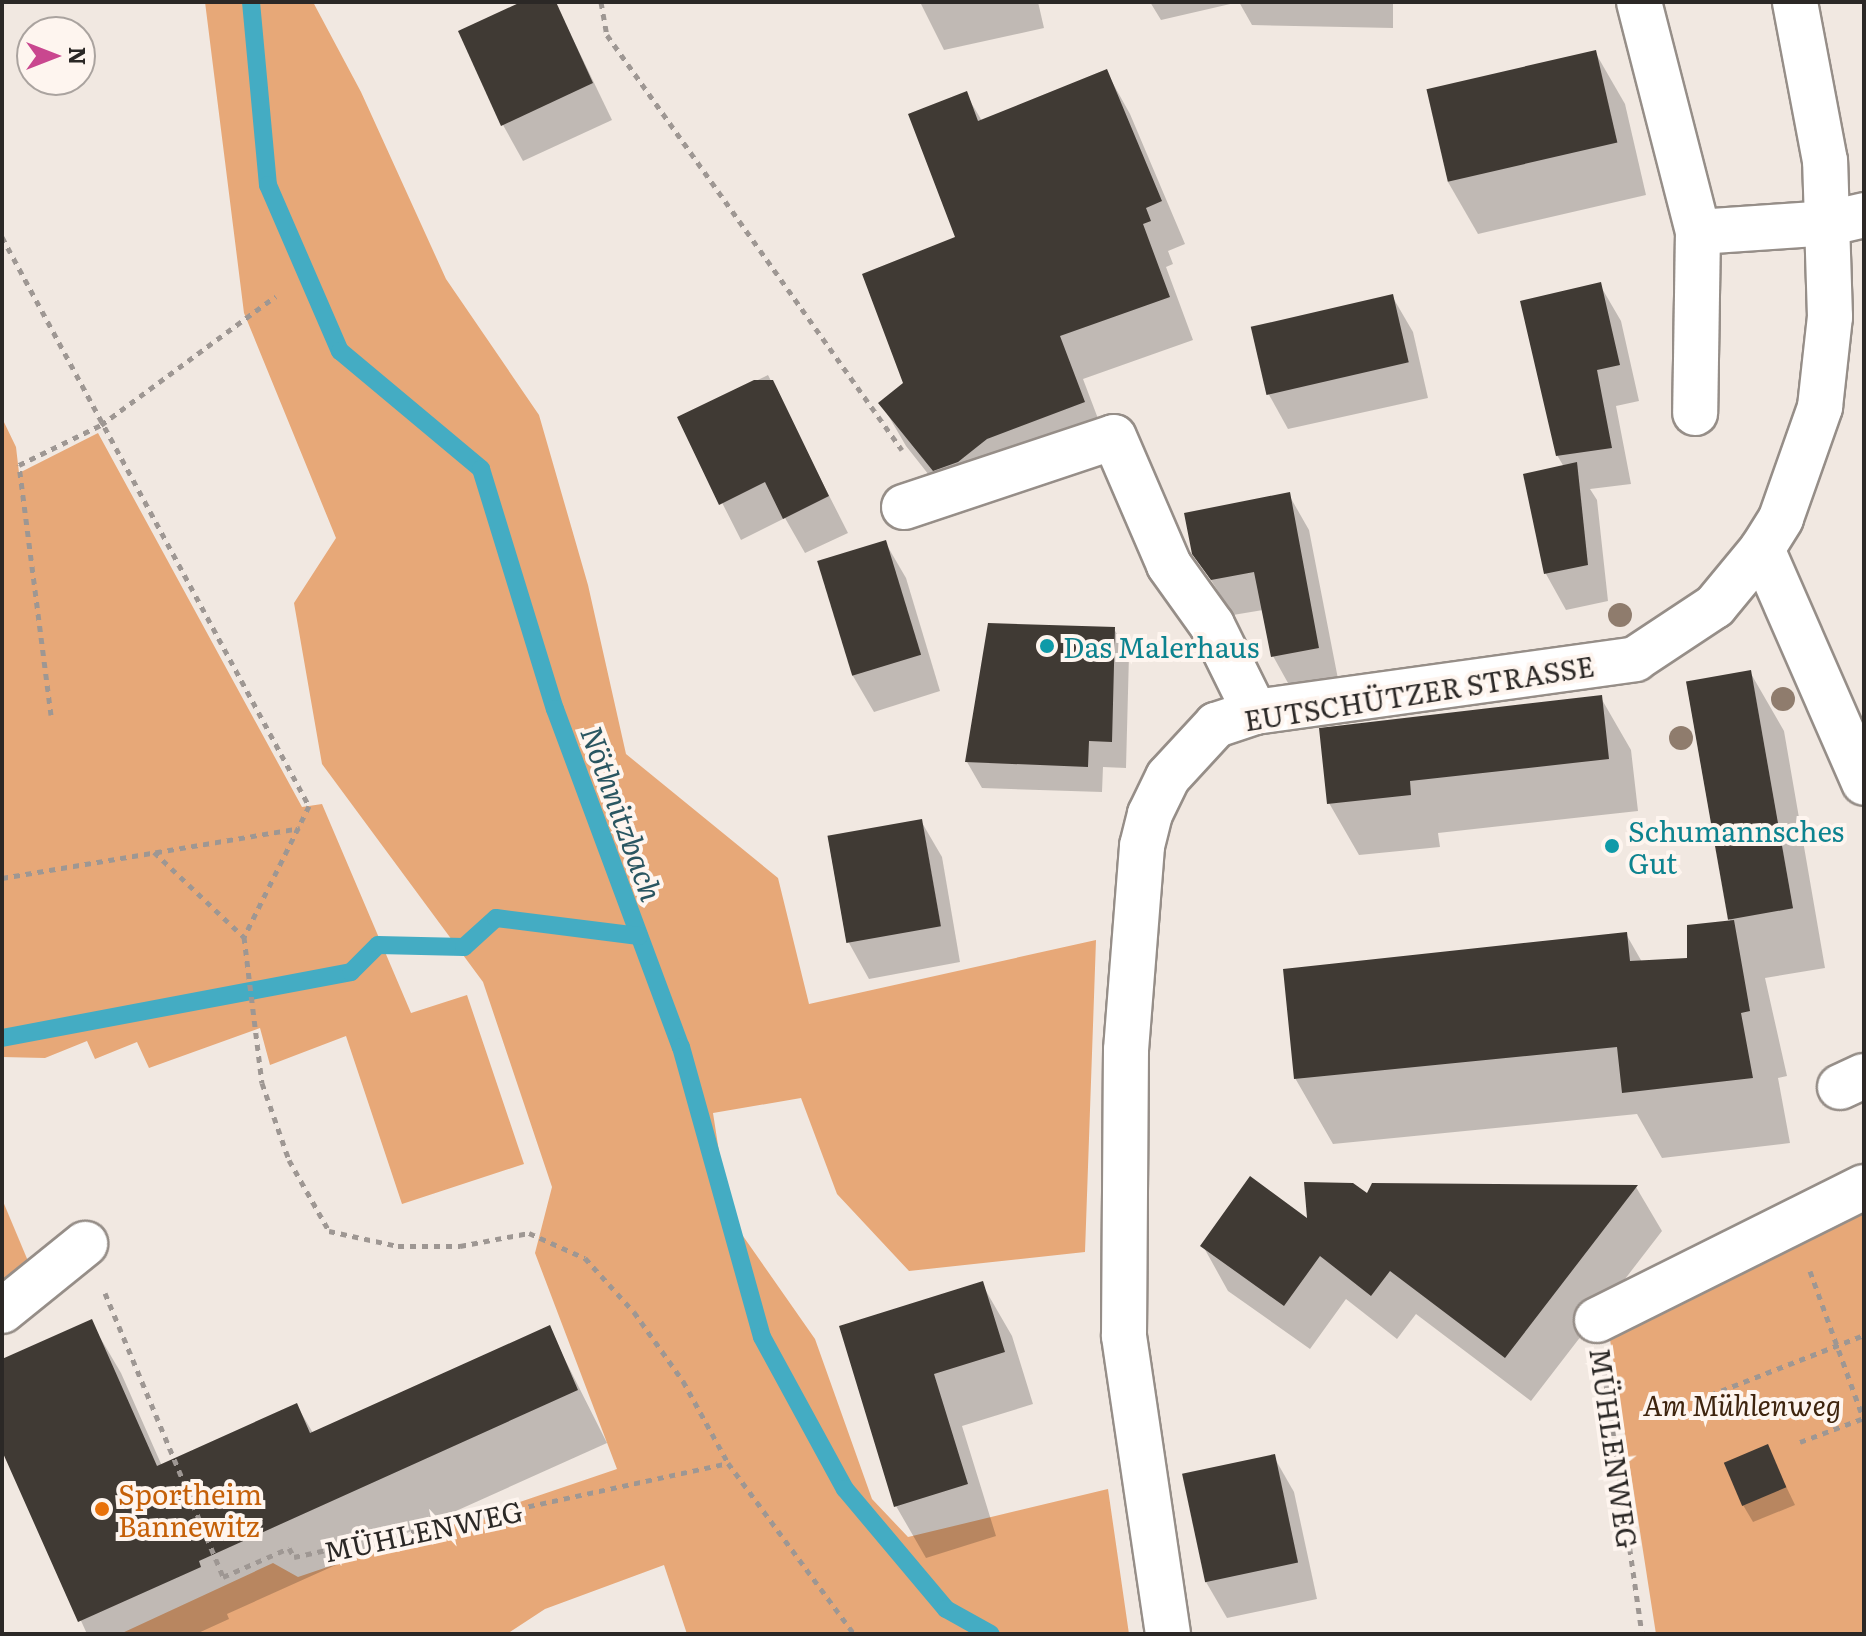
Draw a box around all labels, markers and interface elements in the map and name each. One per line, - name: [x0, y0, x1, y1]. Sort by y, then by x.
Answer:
- north arrow: [16, 16, 96, 96]
- text: N: [62, 47, 95, 65]
- place label: Das Malerhaus: [1063, 629, 1259, 663]
- marker: Das Malerhaus: [1038, 637, 1056, 655]
- street label: EUTSCHÜTZER STRASSE: [1241, 648, 1597, 736]
- water label: Nöthnitzbach: [575, 721, 671, 905]
- place label: Schumannsches Gut: [1628, 813, 1844, 879]
- marker: Schumannsches Gut: [1603, 837, 1621, 855]
- street label: MÜHLENWEG: [1584, 1345, 1646, 1551]
- park label: Am Mühlenweg: [1643, 1387, 1841, 1421]
- place label: Sportheim Bannewitz: [118, 1476, 262, 1542]
- street label: MÜHLENWEG: [321, 1493, 525, 1567]
- marker: Sportheim Bannewitz: [93, 1500, 111, 1518]

